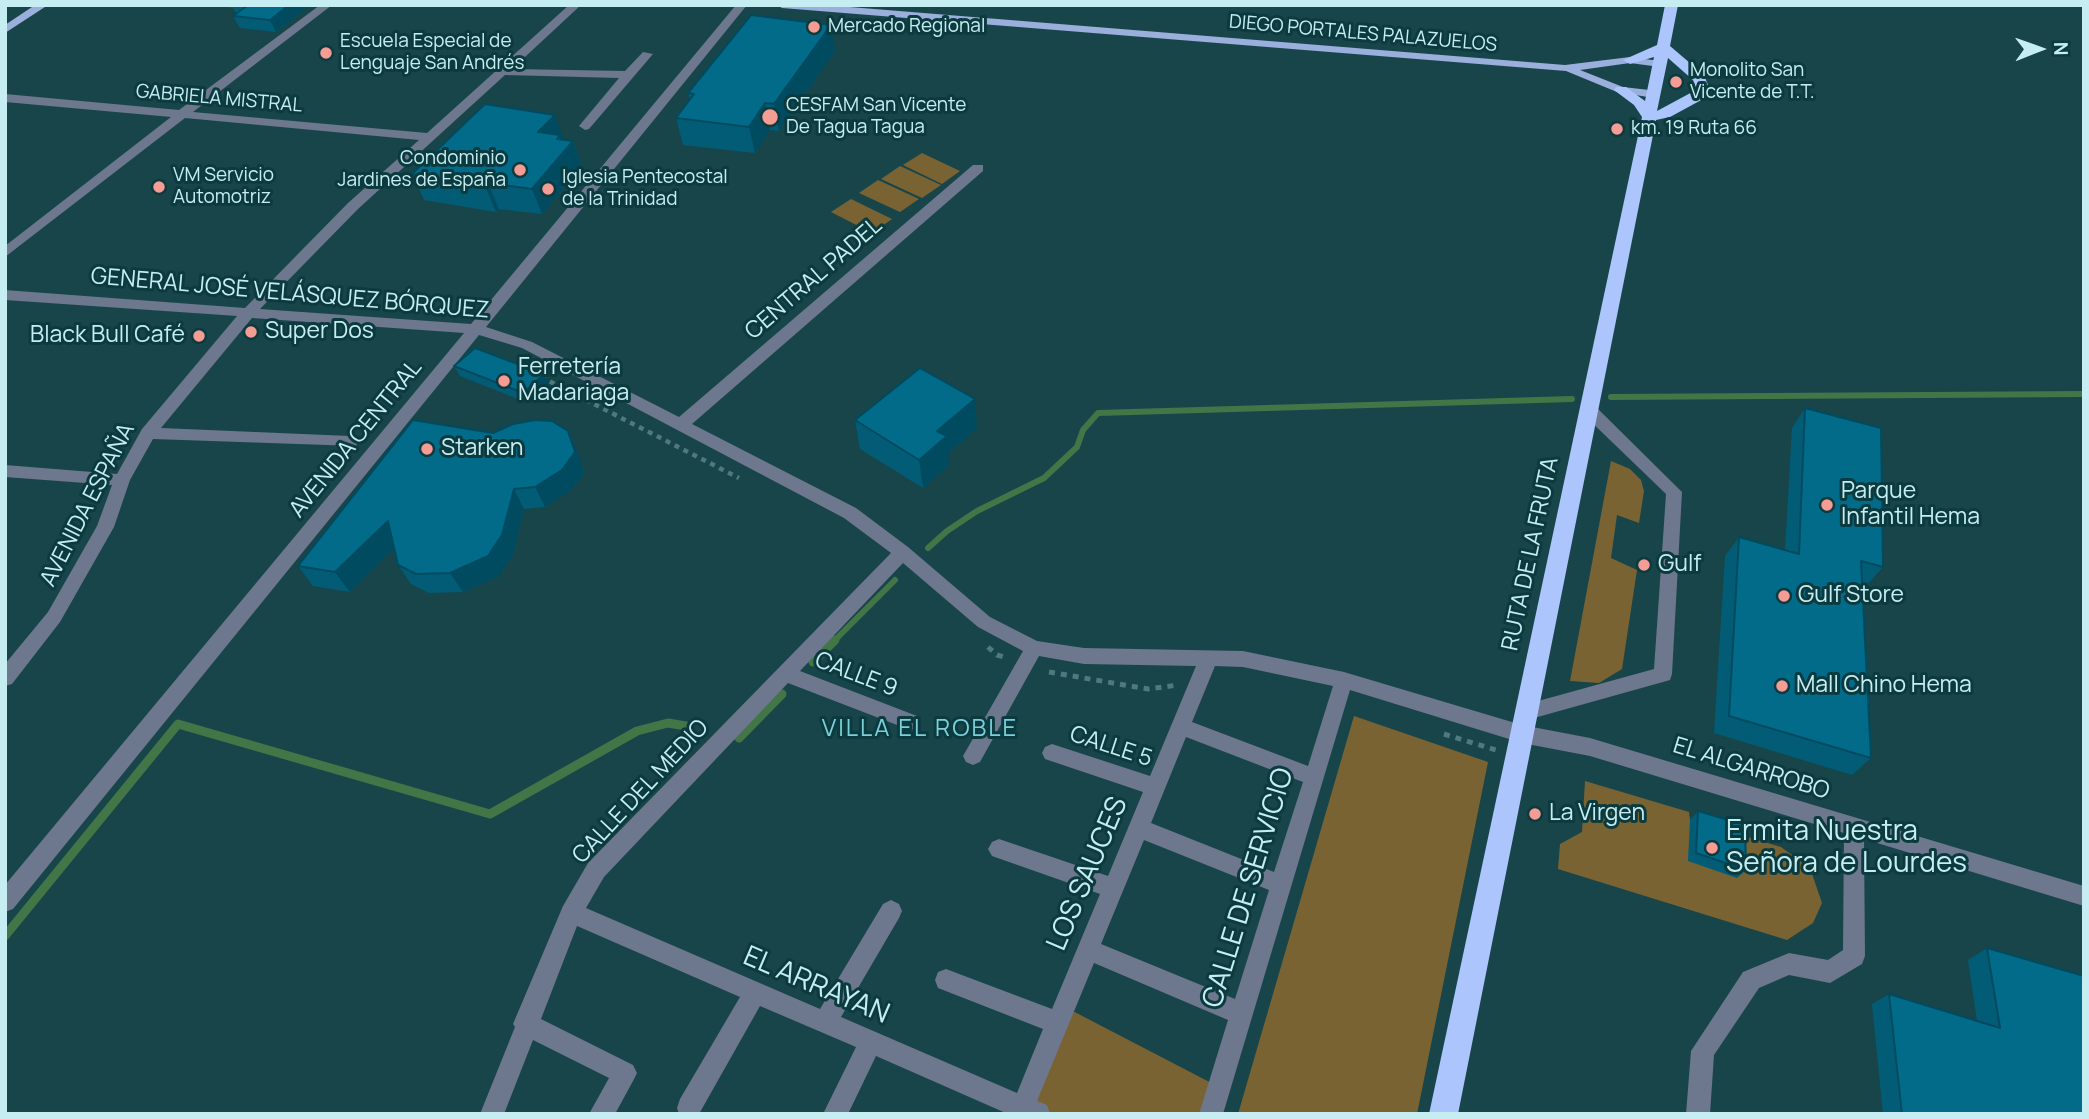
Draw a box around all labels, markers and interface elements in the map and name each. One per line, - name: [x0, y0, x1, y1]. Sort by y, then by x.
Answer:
- street label: DIEGO PORTALES PALAZUELOS: [1228, 11, 1498, 57]
- north arrow: [2005, 14, 2075, 84]
- place label: Mercado Regional: [828, 16, 985, 38]
- marker: Mercado Regional: [806, 19, 822, 35]
- place label: Escuela Especial de Lenguaje San Andrés: [340, 31, 524, 75]
- text: N: [2048, 42, 2074, 56]
- marker: Escuela Especial de Lenguaje San Andrés: [318, 45, 334, 61]
- place label: Monolito San Vicente de T.T.: [1690, 60, 1815, 104]
- marker: Monolito San Vicente de T.T.: [1668, 74, 1684, 90]
- street label: GABRIELA MISTRAL: [135, 80, 303, 118]
- place label: CESFAM San Vicente De Tagua Tagua: [786, 95, 966, 139]
- marker: CESFAM San Vicente De Tagua Tagua: [760, 107, 780, 127]
- place label: km. 19 Ruta 66: [1631, 118, 1757, 140]
- marker: km. 19 Ruta 66: [1609, 121, 1625, 137]
- place label: Condominio Jardines de España: [338, 148, 506, 192]
- marker: Condominio Jardines de España: [512, 162, 528, 178]
- place label: VM Servicio Automotriz: [173, 165, 274, 209]
- place label: Iglesia Pentecostal de la Trinidad: [562, 167, 728, 211]
- marker: VM Servicio Automotriz: [151, 179, 167, 195]
- marker: Iglesia Pentecostal de la Trinidad: [540, 181, 556, 197]
- street label: CENTRAL PADEL: [740, 212, 888, 346]
- street label: GENERAL JOSÉ VELÁSQUEZ BÓRQUEZ: [90, 263, 490, 325]
- place label: Super Dos: [265, 318, 374, 346]
- place label: Black Bull Café: [30, 322, 185, 350]
- marker: Super Dos: [243, 324, 259, 340]
- marker: Black Bull Café: [191, 328, 207, 344]
- place label: Ferretería Madariaga: [518, 354, 629, 408]
- street label: AVENIDA CENTRAL: [284, 355, 428, 523]
- marker: Ferretería Madariaga: [496, 373, 512, 389]
- street label: AVENIDA ESPAÑA: [35, 419, 141, 591]
- place label: Starken: [441, 435, 523, 463]
- marker: Starken: [419, 441, 435, 457]
- street label: RUTA DE LA FRUTA: [1497, 455, 1565, 653]
- place label: Parque Infantil Hema: [1841, 478, 1980, 532]
- marker: Parque Infantil Hema: [1819, 497, 1835, 513]
- place label: Gulf: [1658, 551, 1701, 579]
- marker: Gulf: [1636, 557, 1652, 573]
- place label: Gulf Store: [1798, 582, 1904, 610]
- marker: Gulf Store: [1776, 588, 1792, 604]
- street label: CALLE 9: [811, 647, 901, 703]
- place label: Mall Chino Hema: [1796, 672, 1972, 700]
- marker: Mall Chino Hema: [1774, 678, 1790, 694]
- street label: CALLE DEL MEDIO: [567, 714, 715, 870]
- district label: VILLA EL ROBLE: [824, 715, 1016, 743]
- street label: CALLE 5: [1066, 721, 1156, 773]
- street label: EL ALGARROBO: [1669, 732, 1833, 806]
- street label: CALLE DE SERVICIO: [1197, 764, 1301, 1012]
- street label: LOS SAUCES: [1041, 792, 1135, 956]
- place label: La Virgen: [1549, 800, 1645, 828]
- marker: La Virgen: [1527, 806, 1543, 822]
- place label: Ermita Nuestra Señora de Lourdes: [1726, 815, 1967, 881]
- marker: Ermita Nuestra Señora de Lourdes: [1704, 840, 1720, 856]
- street label: EL ARRAYAN: [738, 940, 894, 1032]

